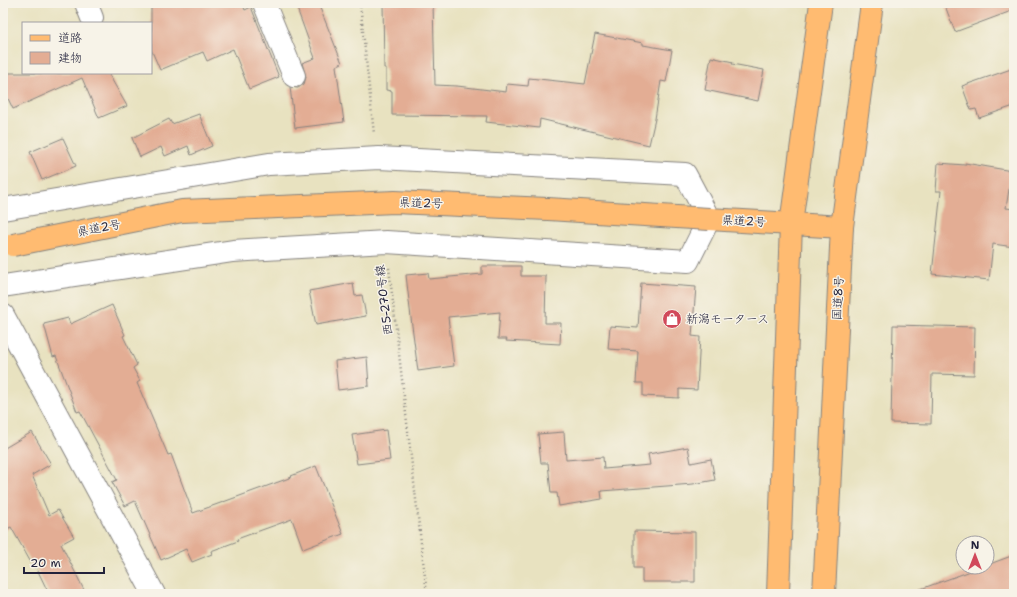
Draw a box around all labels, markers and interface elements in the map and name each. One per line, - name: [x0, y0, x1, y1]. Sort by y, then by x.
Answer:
- legend: [22, 22, 152, 74]
- text: 道路: [58, 30, 82, 46]
- text: 建物: [58, 50, 82, 66]
- street label: 県道2号: [399, 194, 443, 212]
- street label: 県道2号: [721, 212, 767, 230]
- street label: 県道2号: [76, 216, 122, 240]
- street label: 西5-270号線: [372, 264, 396, 336]
- street label: 国道8号: [829, 275, 847, 321]
- shop icon: 新潟モータース: [661, 308, 683, 330]
- place label: 新潟モータース: [686, 311, 769, 327]
- north arrow: [955, 535, 995, 575]
- text: N: [971, 538, 980, 553]
- scale bar: [24, 549, 104, 575]
- text: 20 m: [30, 555, 61, 571]

